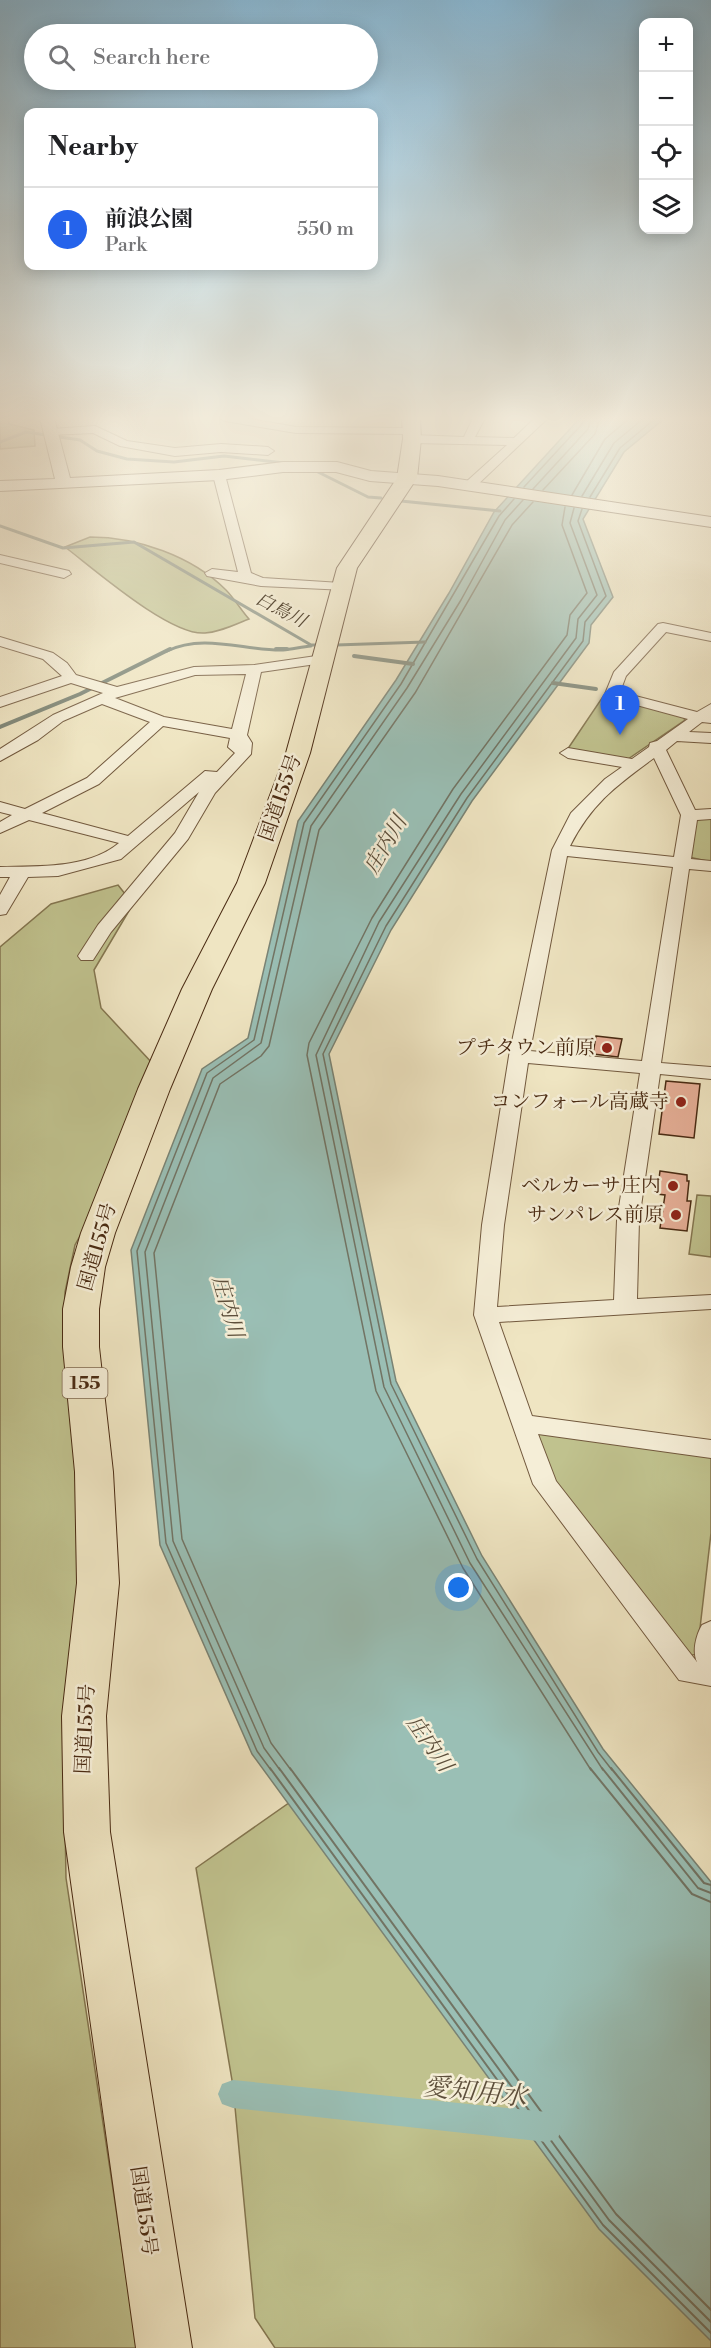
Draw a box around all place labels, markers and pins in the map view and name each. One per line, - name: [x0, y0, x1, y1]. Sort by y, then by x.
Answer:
- pin: 1: [600, 686, 640, 735]
- place label: プチタウン前原: [456, 1036, 595, 1061]
- marker: プチタウン前原: [600, 1041, 614, 1055]
- place label: コンフォール高蔵寺: [490, 1090, 669, 1115]
- marker: コンフォール高蔵寺: [674, 1095, 688, 1109]
- place label: ベルカーサ庄内: [521, 1174, 661, 1199]
- marker: ベルカーサ庄内: [666, 1179, 680, 1193]
- place label: サンパレス前原: [527, 1203, 664, 1228]
- marker: サンパレス前原: [669, 1208, 683, 1222]

